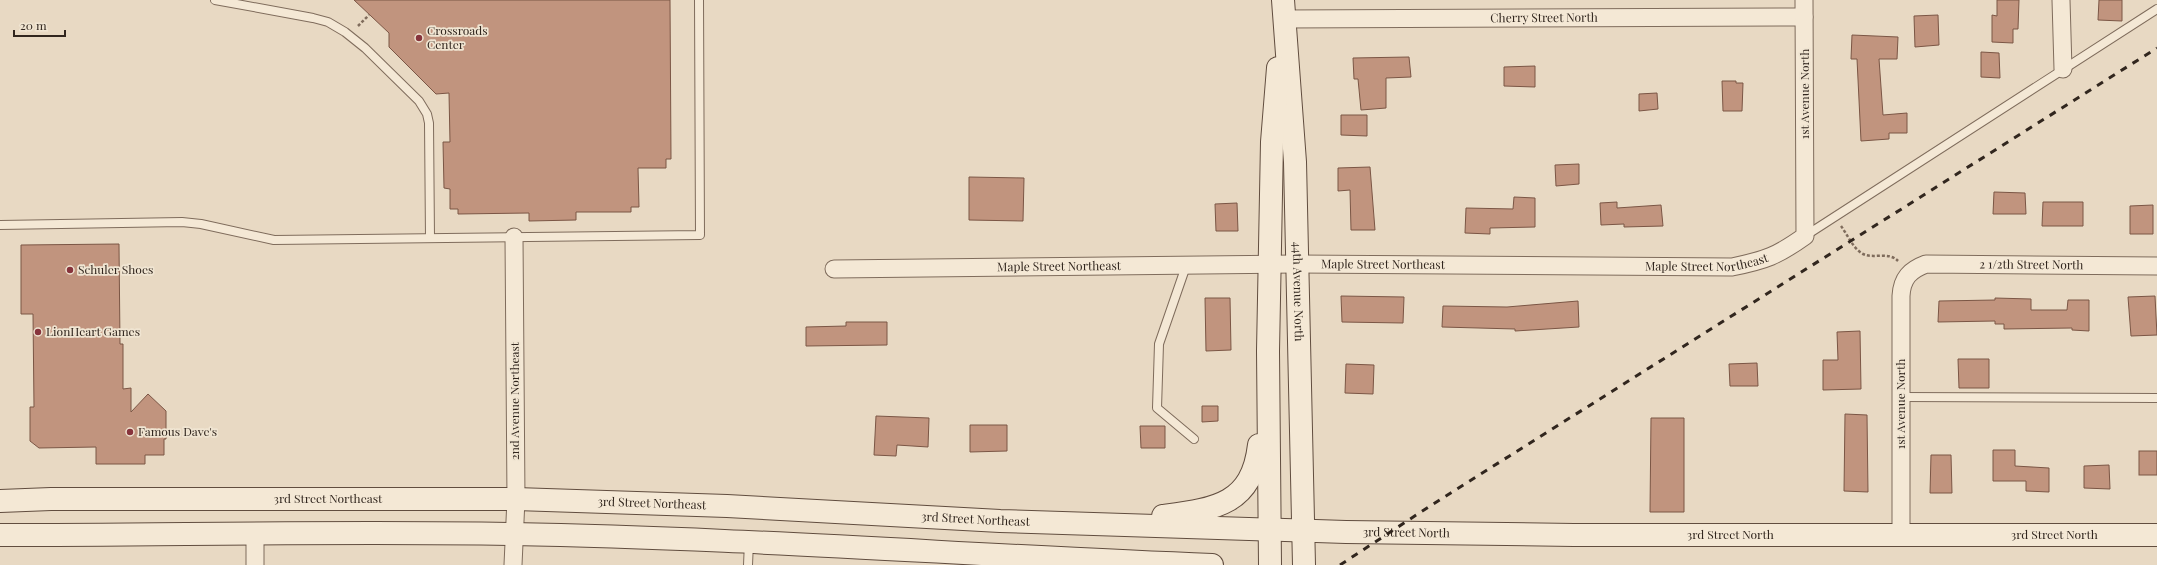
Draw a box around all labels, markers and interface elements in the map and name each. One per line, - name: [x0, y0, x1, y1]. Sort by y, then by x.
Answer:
- street label: Cherry Street North: [1490, 9, 1598, 25]
- scale bar: [14, 12, 65, 38]
- text: 20 m: [20, 17, 47, 33]
- place label: Crossroads Center: [427, 22, 488, 52]
- marker: Crossroads Center: [414, 33, 424, 43]
- street label: 1st Avenue North: [1796, 49, 1812, 139]
- street label: 44th Avenue North: [1290, 241, 1308, 342]
- street label: Maple Street Northeast: [1645, 249, 1771, 274]
- street label: Maple Street Northeast: [1321, 255, 1446, 272]
- street label: 2 1/2th Street North: [1979, 255, 2084, 272]
- street label: Maple Street Northeast: [997, 257, 1122, 274]
- place label: Schuler Shoes: [78, 261, 153, 277]
- marker: Schuler Shoes: [65, 265, 75, 275]
- place label: LionHeart Games: [46, 323, 140, 339]
- marker: LionHeart Games: [33, 327, 43, 337]
- street label: 2nd Avenue Northeast: [506, 341, 522, 460]
- street label: 1st Avenue North: [1892, 359, 1908, 449]
- place label: Famous Dave's: [138, 423, 217, 439]
- marker: Famous Dave's: [125, 427, 135, 437]
- street label: 3rd Street Northeast: [274, 490, 383, 506]
- street label: 3rd Street Northeast: [597, 493, 707, 512]
- street label: 3rd Street Northeast: [921, 508, 1031, 529]
- street label: 3rd Street North: [1363, 523, 1450, 540]
- street label: 3rd Street North: [1687, 526, 1774, 542]
- street label: 3rd Street North: [2011, 526, 2098, 542]

